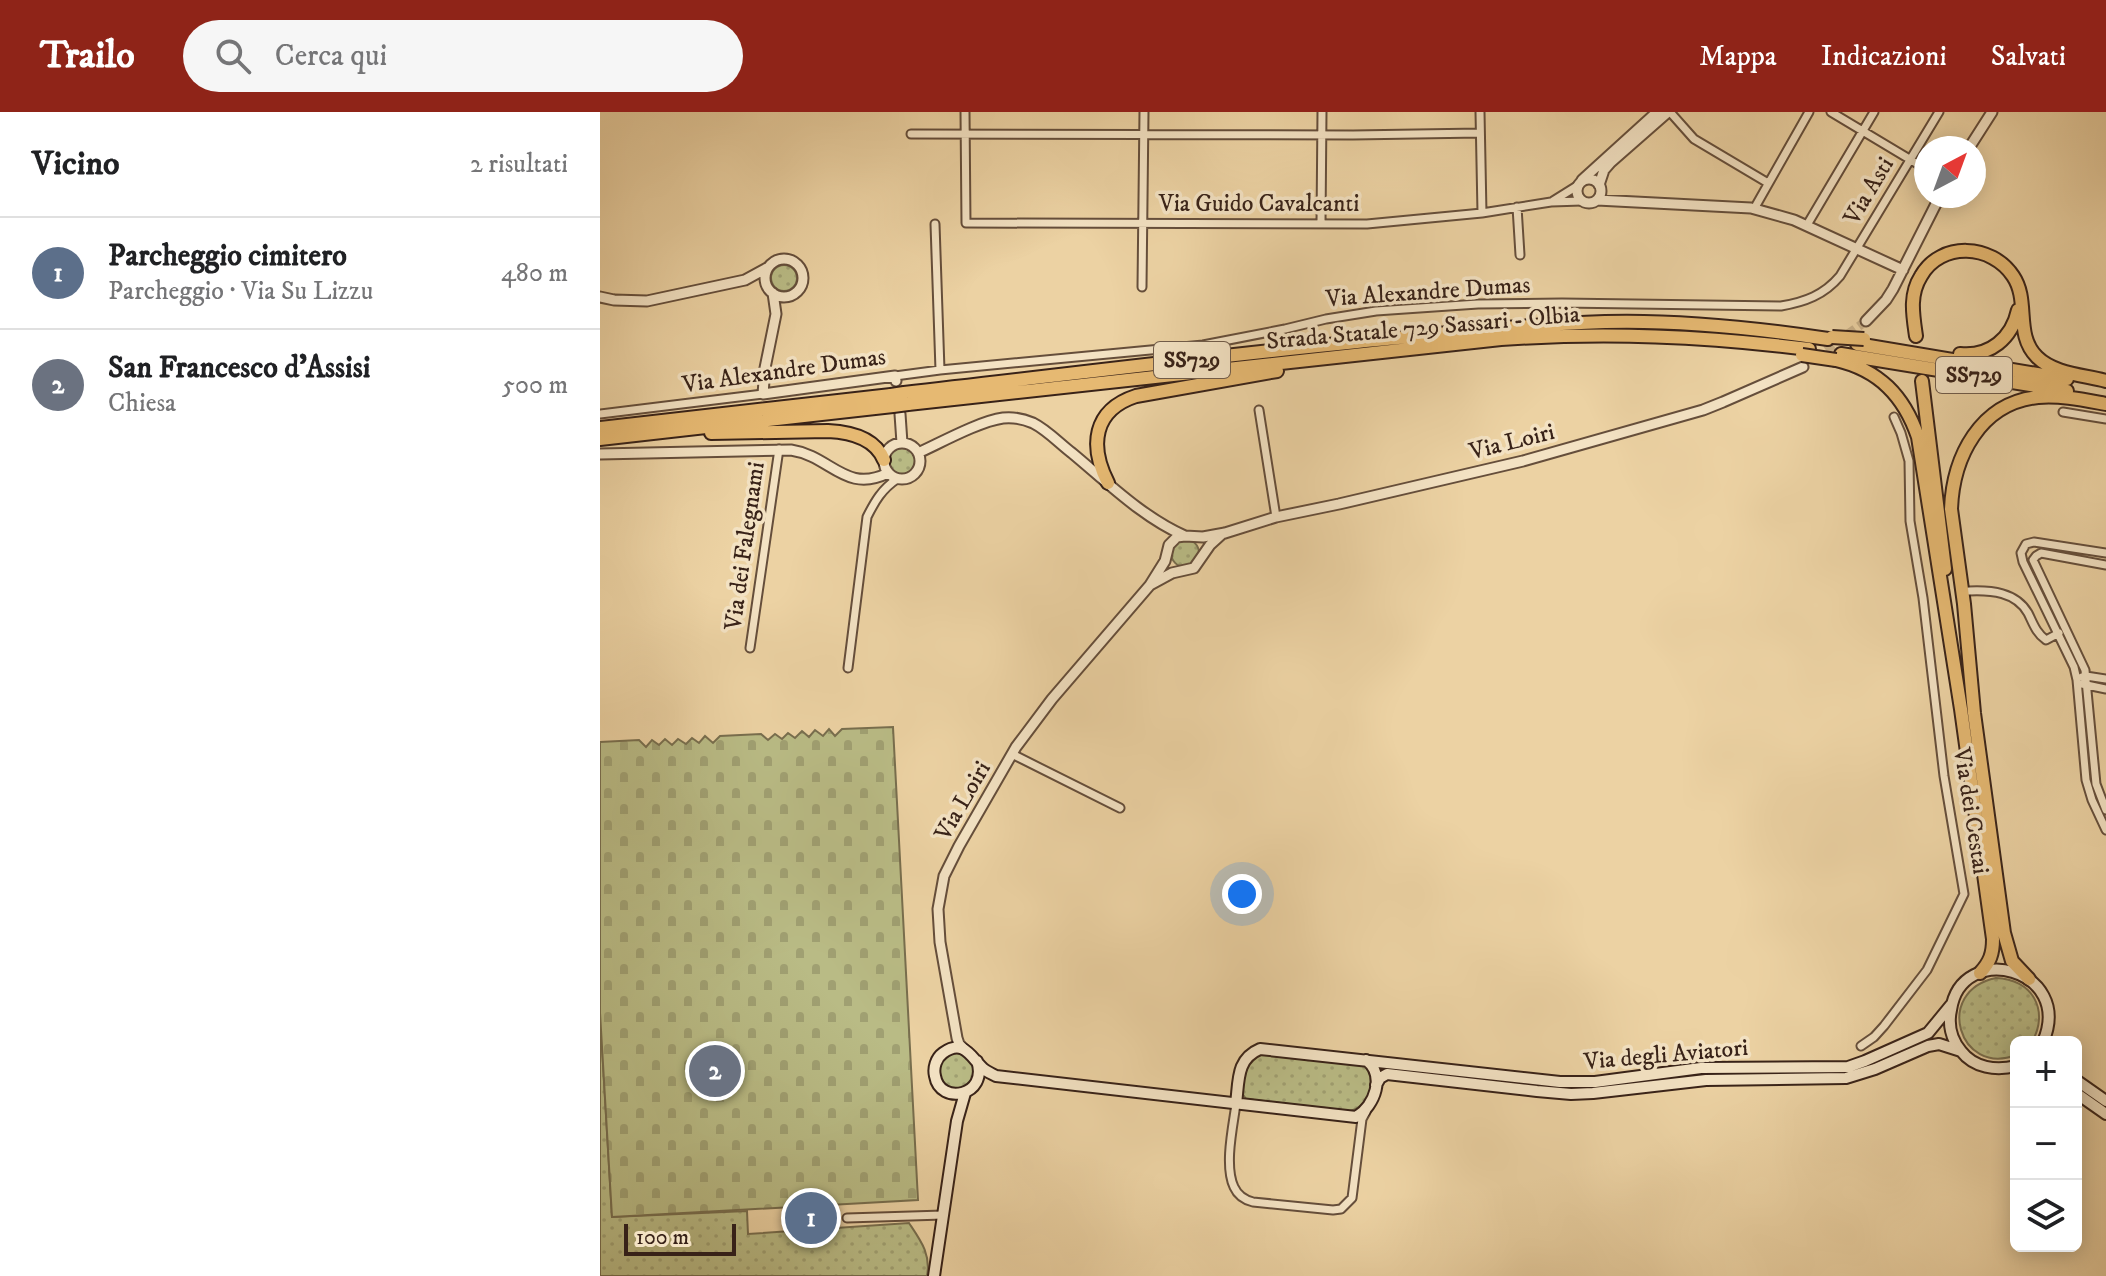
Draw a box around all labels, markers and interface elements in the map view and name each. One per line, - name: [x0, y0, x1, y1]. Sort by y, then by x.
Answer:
- search box: [183, 20, 743, 92]
- text: Trailo: [40, 32, 135, 80]
- icon: search: [211, 34, 255, 78]
- text: Cerca qui: [275, 38, 387, 75]
- text: Mappa: [1699, 39, 1777, 74]
- text: Indicazioni: [1821, 39, 1947, 74]
- text: Salvati: [1991, 39, 2066, 74]
- north arrow: [1914, 136, 1986, 208]
- text: Vicino: [32, 143, 120, 185]
- text: 2 risultati: [470, 148, 568, 181]
- street label: Via Asti: [1837, 152, 1901, 231]
- street label: Via Guido Cavalcanti: [1158, 189, 1359, 219]
- text: Parcheggio cimitero: [108, 238, 347, 275]
- text: 1: [53, 257, 63, 290]
- text: 480 m: [501, 257, 568, 290]
- street label: Via Alexandre Dumas: [1324, 270, 1531, 314]
- text: Parcheggio · Via Su Lizzu: [108, 275, 373, 308]
- street label: Strada Statale 729 Sassari - Olbia: [1265, 299, 1582, 357]
- street label: Via Alexandre Dumas: [679, 342, 888, 400]
- road number: SS729: [1154, 342, 1230, 378]
- text: San Francesco d'Assisi: [108, 350, 371, 387]
- road number: SS729: [1936, 357, 2012, 393]
- text: 2: [52, 369, 64, 402]
- text: 500 m: [502, 369, 568, 402]
- text: Chiesa: [108, 387, 176, 420]
- street label: Via Loiri: [1465, 417, 1558, 467]
- street label: Via dei Falegnami: [718, 460, 772, 633]
- street label: Via dei Cestai: [1946, 745, 1996, 876]
- street label: Via Loiri: [928, 756, 998, 847]
- your location: [1222, 874, 1262, 914]
- street label: Via degli Aviatori: [1582, 1033, 1749, 1077]
- map controls: [2010, 1036, 2082, 1252]
- button: +: [2010, 1036, 2082, 1108]
- pin: 2: [689, 1041, 741, 1101]
- button: −: [2010, 1108, 2082, 1180]
- button: layers: [2010, 1180, 2082, 1252]
- pin: 1: [785, 1188, 837, 1248]
- scale bar: [624, 1220, 736, 1256]
- text: 100 m: [636, 1224, 689, 1251]

